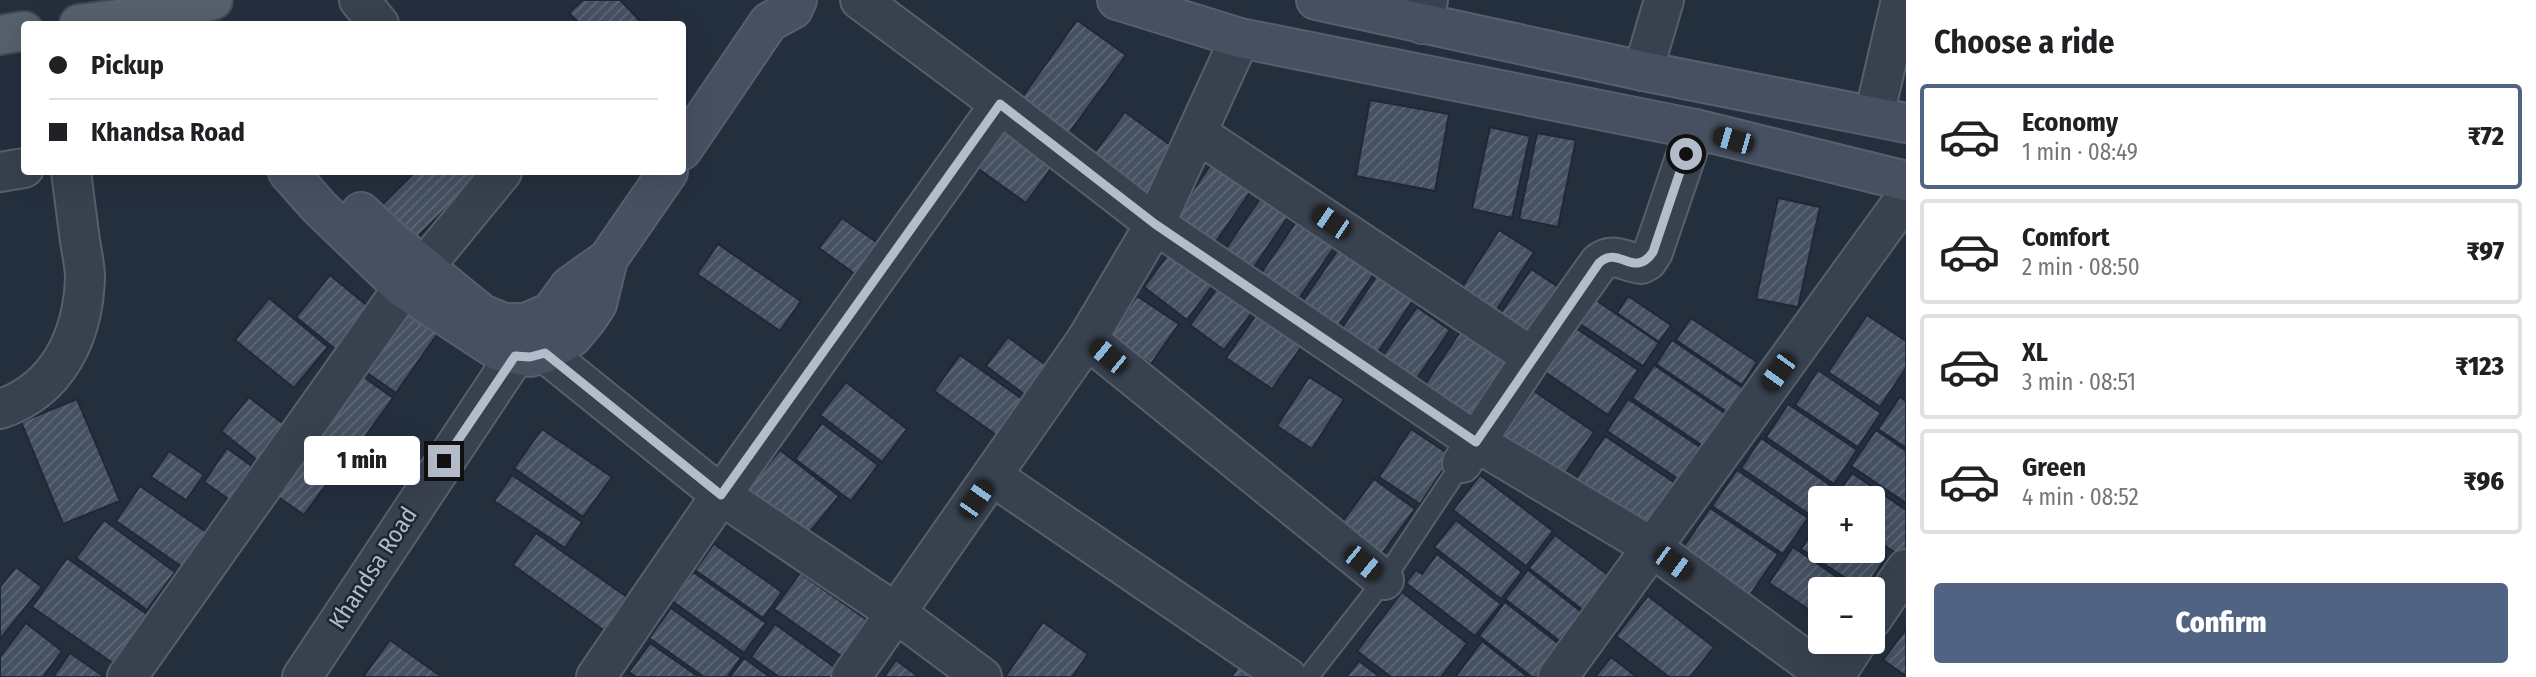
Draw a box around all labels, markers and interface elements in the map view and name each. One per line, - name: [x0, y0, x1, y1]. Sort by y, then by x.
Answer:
- text: Choose a ride: [1934, 23, 2115, 61]
- text: Pickup: [91, 50, 164, 81]
- icon: car: [1938, 105, 2001, 168]
- text: Economy: [2022, 107, 2118, 138]
- text: Khandsa Road: [91, 117, 245, 148]
- text: ₹72: [2468, 121, 2504, 152]
- car: [1710, 124, 1757, 156]
- route start: [1670, 138, 1702, 170]
- text: 1 min · 08:49: [2022, 138, 2138, 166]
- car: [1308, 202, 1355, 242]
- icon: car: [1938, 220, 2001, 283]
- text: Comfort: [2022, 222, 2110, 253]
- text: ₹97: [2466, 236, 2504, 267]
- text: 2 min · 08:50: [2022, 253, 2140, 281]
- car: [1086, 335, 1131, 377]
- icon: car: [1938, 335, 2001, 398]
- text: XL: [2022, 337, 2048, 368]
- car: [1758, 349, 1799, 395]
- text: ₹123: [2455, 351, 2504, 382]
- text: 3 min · 08:51: [2022, 368, 2136, 396]
- callout: 1 min: [304, 436, 420, 486]
- route end: [428, 445, 460, 477]
- text: 1 min: [337, 446, 387, 474]
- icon: car: [1938, 450, 2001, 513]
- text: Green: [2022, 452, 2086, 483]
- text: ₹96: [2464, 466, 2504, 497]
- car: [956, 476, 997, 522]
- text: 4 min · 08:52: [2022, 483, 2139, 511]
- map controls: [1808, 486, 1885, 654]
- button: +: [1808, 486, 1885, 563]
- street label: Khandsa Road: [323, 502, 423, 634]
- car: [1341, 542, 1386, 584]
- car: [1650, 542, 1697, 584]
- button: −: [1808, 577, 1885, 654]
- button: Confirm: [1934, 583, 2508, 663]

